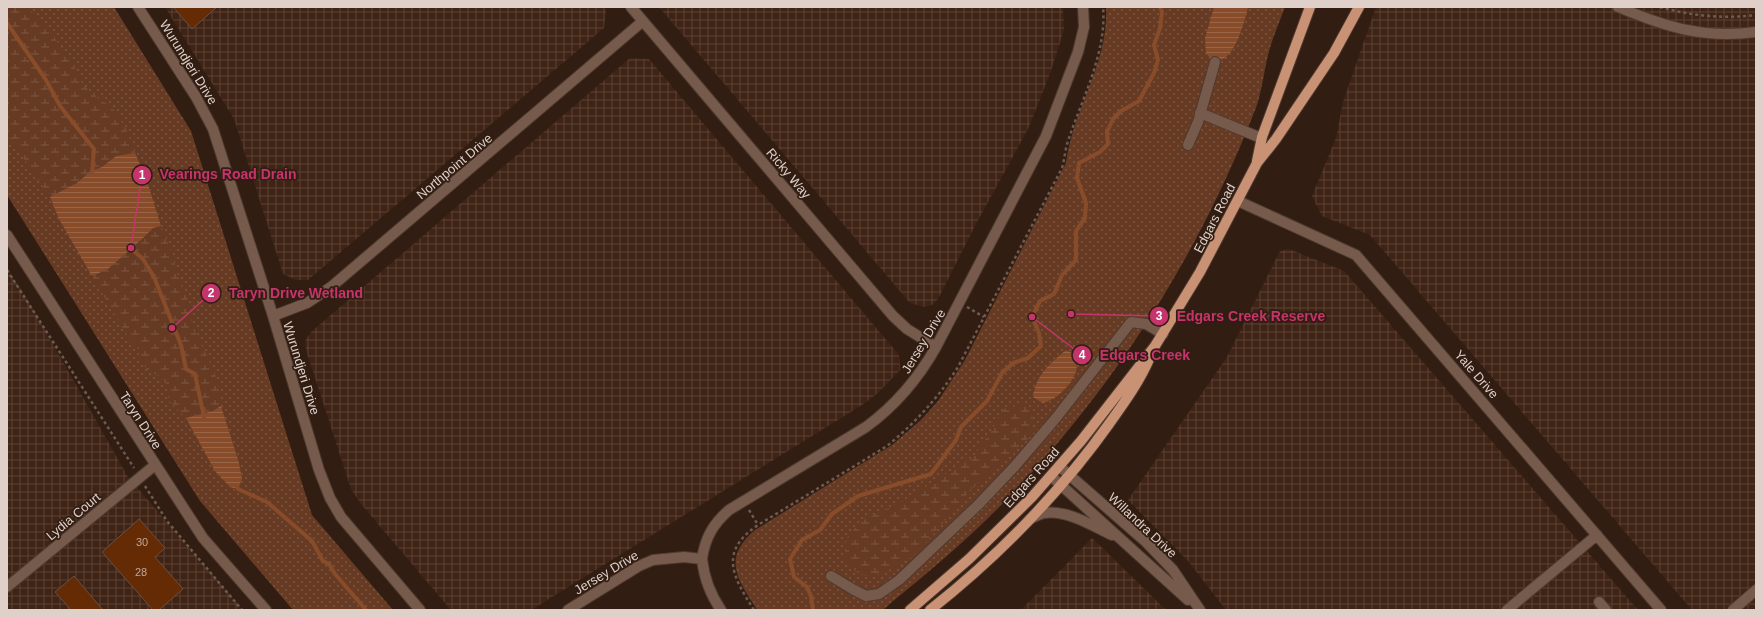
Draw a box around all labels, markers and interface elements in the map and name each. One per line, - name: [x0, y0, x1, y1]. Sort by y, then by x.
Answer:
- street label: Wurundjeri Drive: [157, 17, 221, 107]
- street label: Northpoint Drive: [414, 130, 495, 202]
- street label: Ricky Way: [763, 145, 814, 202]
- callout: Vearings Road Drain: [132, 162, 305, 188]
- text: Vearings Road Drain: [160, 166, 296, 182]
- text: 1: [139, 168, 146, 182]
- street label: Edgars Road: [1191, 181, 1238, 255]
- callout: Taryn Drive Wetland: [201, 280, 371, 306]
- text: Taryn Drive Wetland: [229, 285, 363, 301]
- text: 2: [208, 286, 215, 300]
- callout: Edgars Creek Reserve: [1149, 303, 1333, 329]
- street label: Jersey Drive: [898, 306, 948, 376]
- text: Edgars Creek Reserve: [1177, 308, 1326, 324]
- text: 3: [1156, 309, 1163, 323]
- street label: Wurundjeri Drive: [280, 320, 323, 417]
- callout: Edgars Creek: [1072, 342, 1198, 368]
- text: Edgars Creek: [1100, 347, 1190, 363]
- street label: Yale Drive: [1452, 347, 1502, 402]
- text: 4: [1079, 348, 1086, 362]
- street label: Taryn Drive: [116, 389, 165, 452]
- street label: Edgars Road: [1000, 444, 1062, 511]
- street label: Lydia Court: [43, 489, 104, 543]
- street label: Willandra Drive: [1105, 490, 1180, 561]
- house number: 30: [136, 536, 148, 548]
- street label: Jersey Drive: [571, 547, 641, 597]
- house number: 28: [135, 566, 147, 578]

